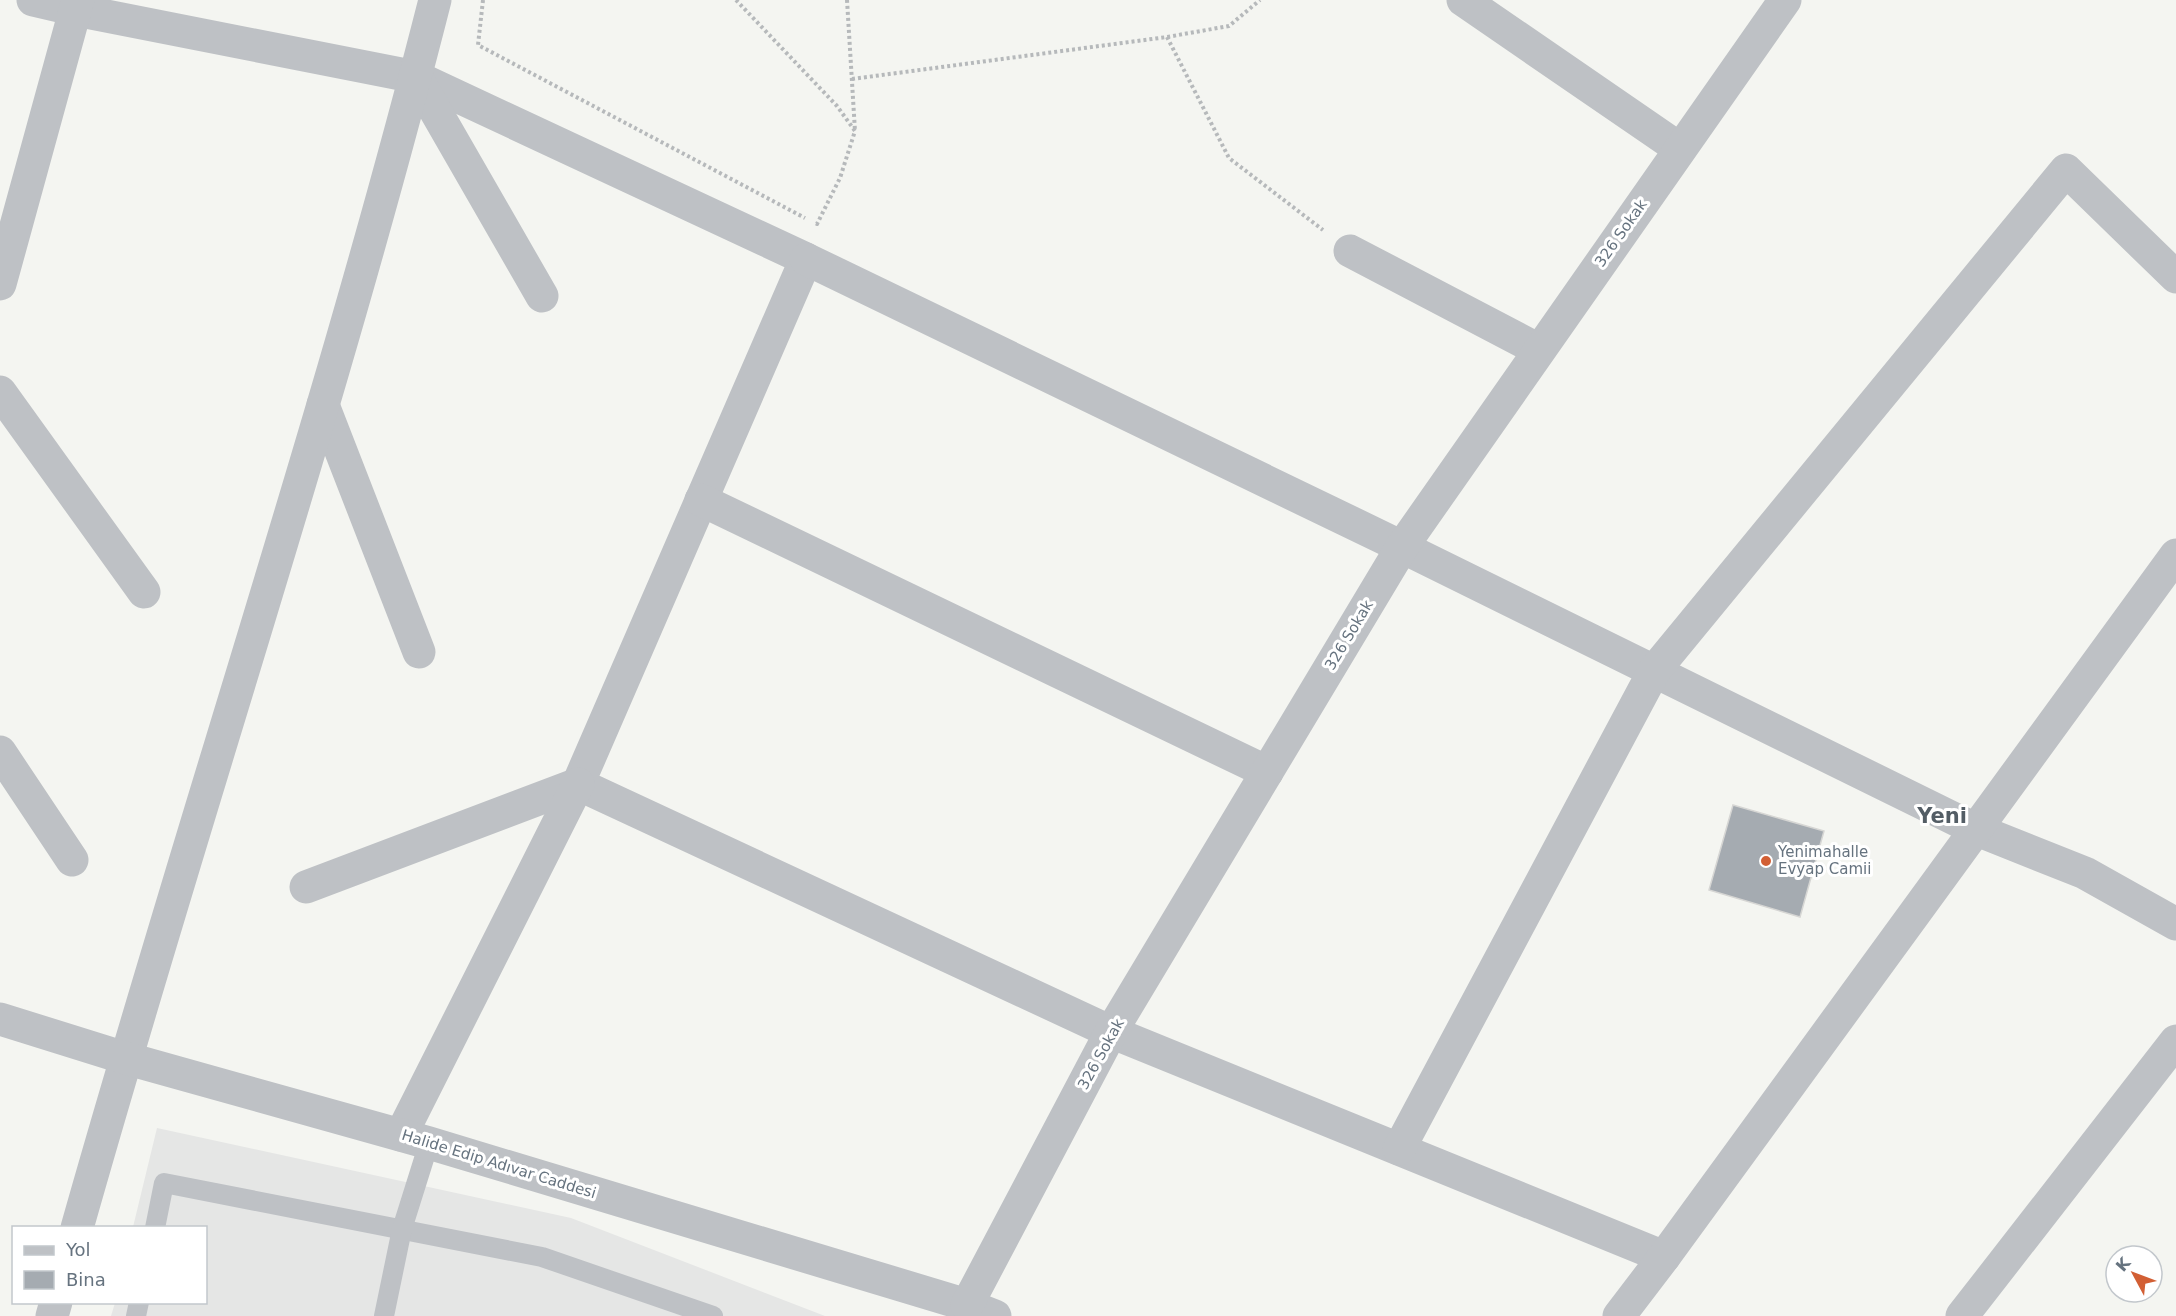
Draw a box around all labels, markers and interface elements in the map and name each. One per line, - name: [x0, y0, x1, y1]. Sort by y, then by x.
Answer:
- street label: 326 Sokak: [1591, 195, 1651, 270]
- street label: 326 Sokak: [1321, 596, 1377, 673]
- district label: Yeni: [1916, 804, 1967, 828]
- place label: Yenimahalle Evyap Camii: [1777, 843, 1871, 878]
- marker: Yenimahalle Evyap Camii: [1759, 854, 1773, 868]
- street label: 326 Sokak: [1074, 1015, 1128, 1093]
- street label: Halide Edip Adıvar Caddesi: [400, 1126, 598, 1202]
- legend: [12, 1226, 207, 1304]
- text: Yol: [65, 1239, 91, 1260]
- north arrow: [2104, 1244, 2164, 1304]
- text: K: [2112, 1253, 2135, 1275]
- text: Bina: [66, 1269, 106, 1290]

